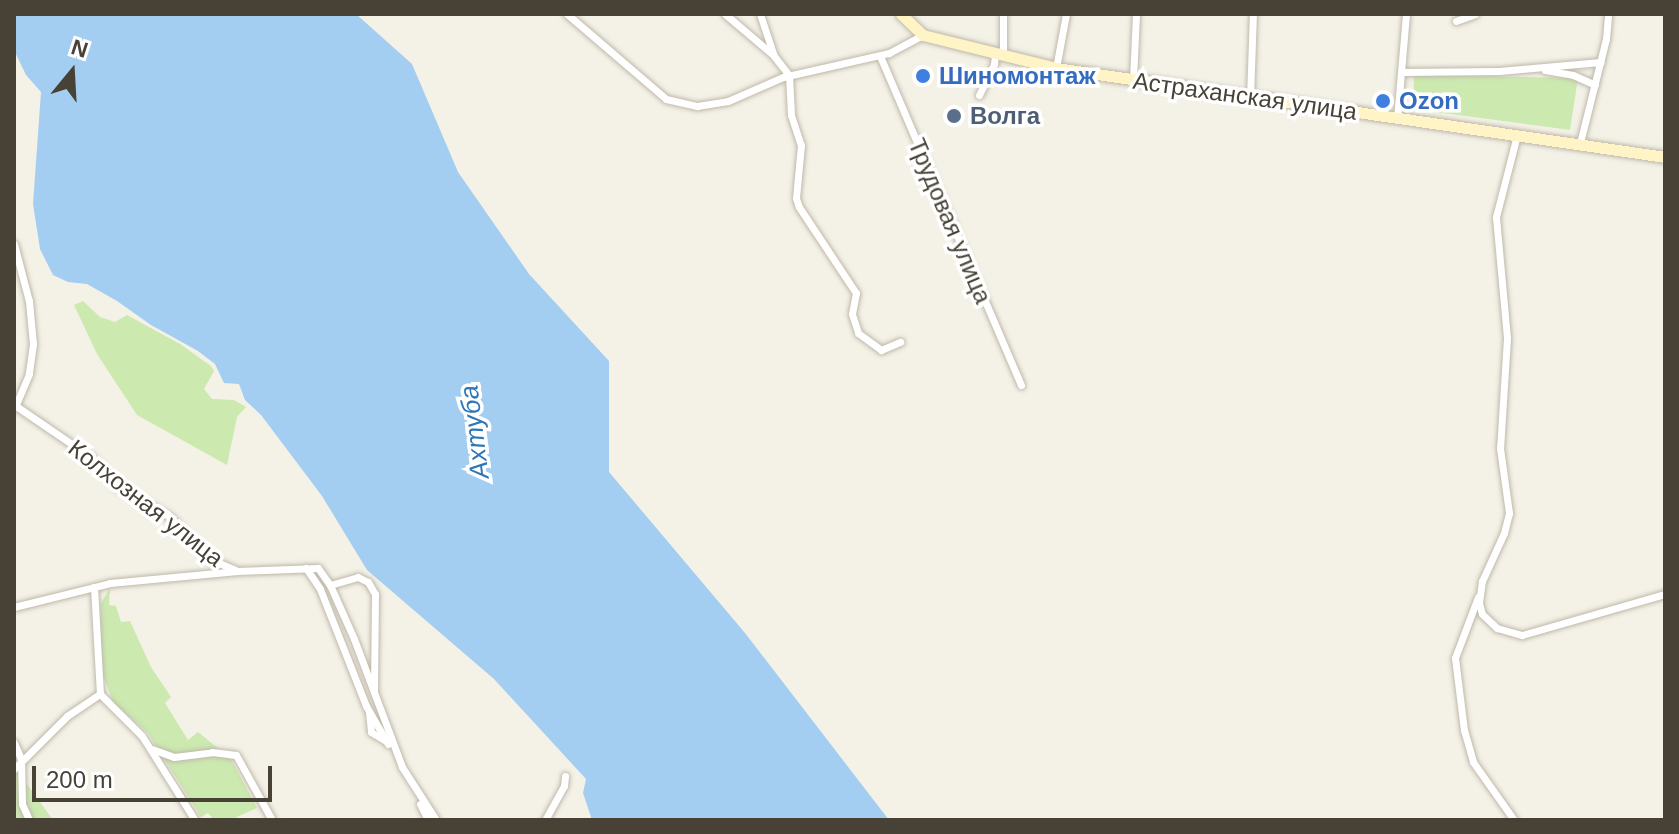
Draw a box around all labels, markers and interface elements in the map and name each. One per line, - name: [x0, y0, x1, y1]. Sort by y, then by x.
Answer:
- north arrow: [32, 32, 112, 112]
- text: N: [68, 34, 91, 63]
- place label: Шиномонтаж: [939, 62, 1095, 90]
- street label: Астраханская улица: [1131, 66, 1359, 126]
- marker: Шиномонтаж: [914, 67, 932, 85]
- place label: Ozon: [1399, 87, 1459, 115]
- marker: Ozon: [1374, 92, 1392, 110]
- place label: Волга: [970, 102, 1040, 130]
- marker: Волга: [945, 107, 963, 125]
- street label: Трудовая улица: [902, 134, 998, 308]
- water label: Ахтуба: [454, 383, 496, 481]
- street label: Колхозная улица: [63, 434, 229, 572]
- scale bar: [36, 750, 276, 800]
- text: 200 m: [46, 766, 113, 793]

